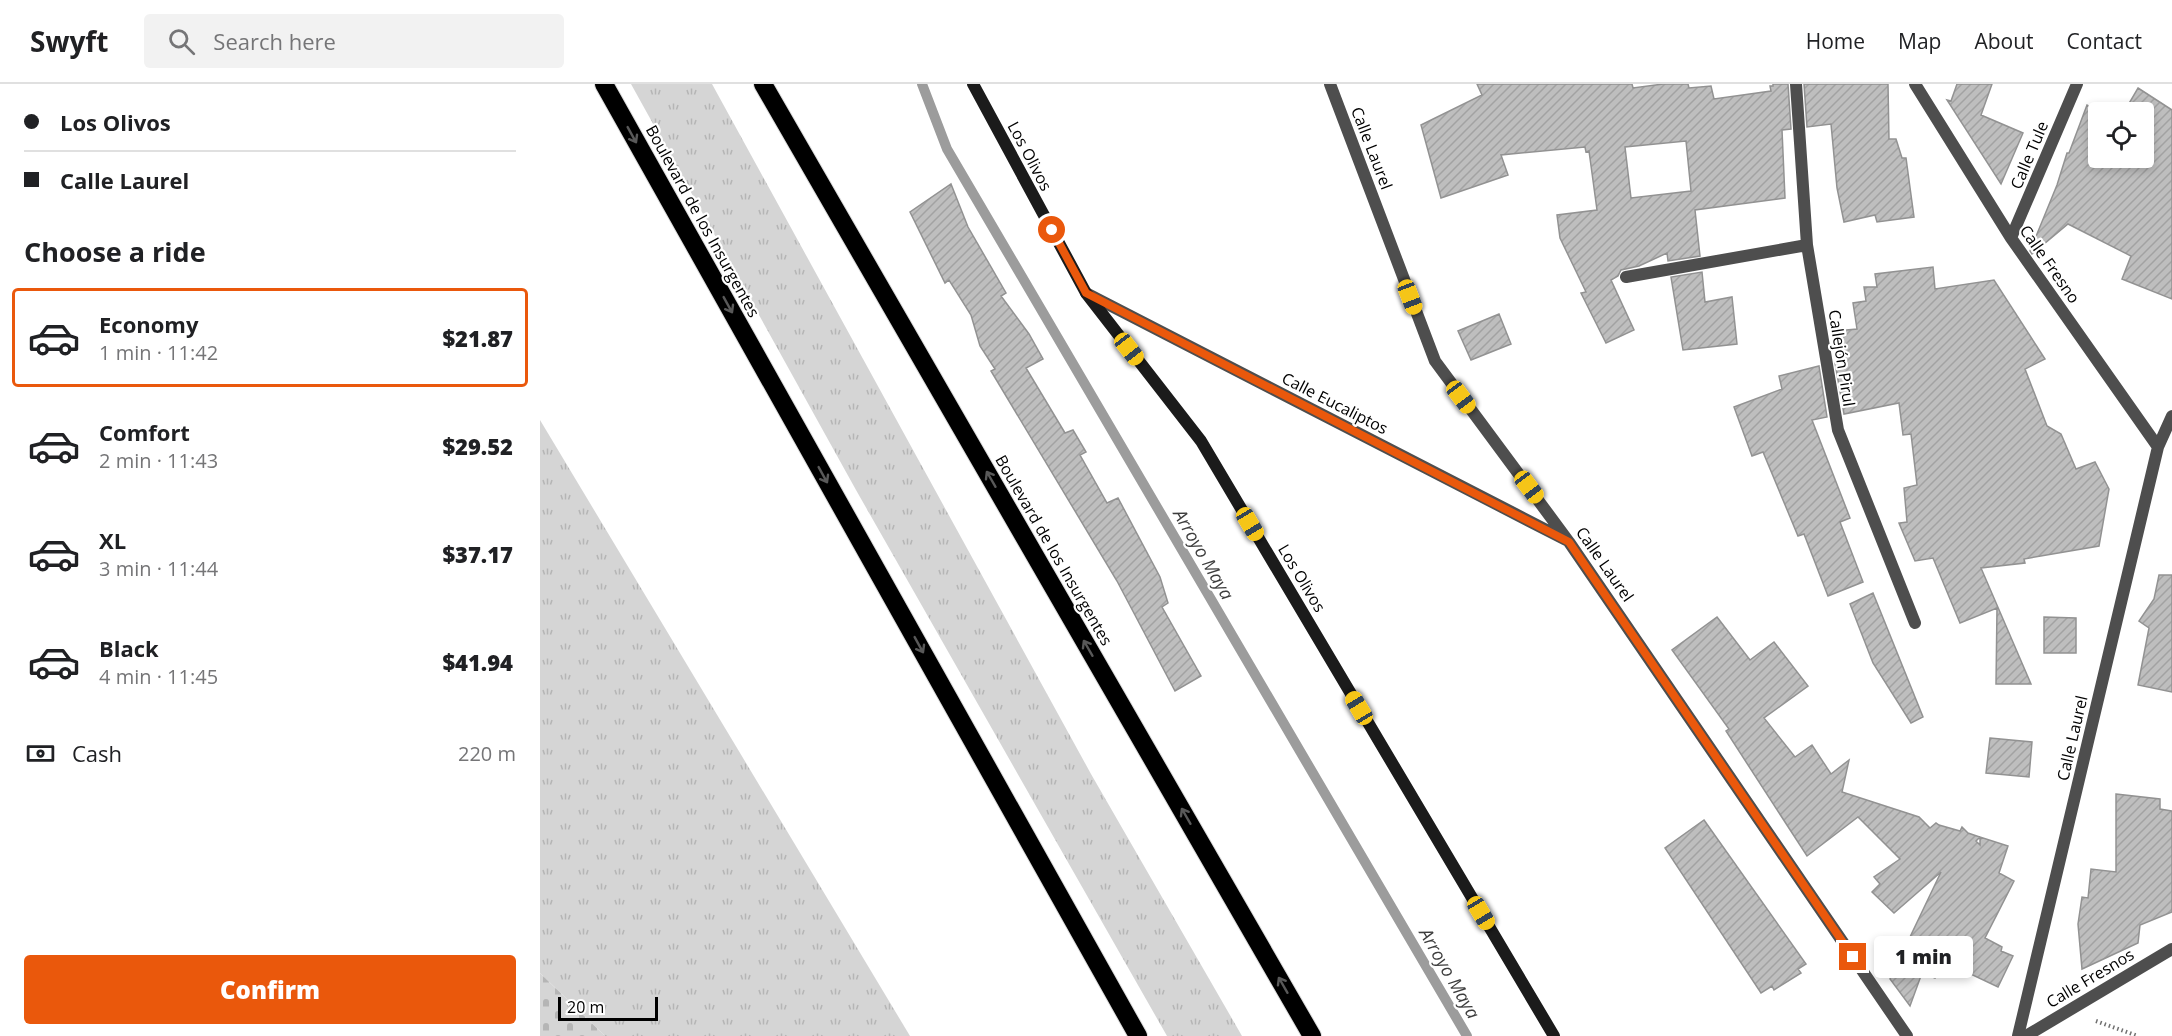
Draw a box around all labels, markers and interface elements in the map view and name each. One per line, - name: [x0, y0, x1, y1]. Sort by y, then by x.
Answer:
- search box: [144, 14, 564, 68]
- text: Swyft: [30, 22, 108, 60]
- icon: search: [165, 25, 198, 58]
- text: Search here: [213, 26, 336, 56]
- text: Home: [1806, 27, 1865, 55]
- text: Map: [1898, 27, 1941, 55]
- text: About: [1974, 27, 2034, 55]
- text: Contact: [2067, 27, 2142, 55]
- map controls: [2088, 102, 2154, 168]
- button: locate: [2088, 102, 2154, 168]
- street label: Calle Laurel: [1346, 104, 1398, 192]
- text: Los Olivos: [60, 107, 171, 137]
- street label: Los Olivos: [1003, 117, 1057, 195]
- street label: Calle Tule: [2005, 118, 2053, 192]
- street label: Boulevard de los Insurgentes: [641, 121, 765, 321]
- one-way arrow: [626, 126, 638, 143]
- text: Calle Laurel: [60, 165, 189, 195]
- route start: [1038, 216, 1065, 243]
- street label: Calle Fresno: [2015, 220, 2085, 308]
- text: Choose a ride: [24, 233, 206, 270]
- car: [1395, 277, 1425, 317]
- one-way arrow: [722, 296, 734, 313]
- street label: Callejón Pirul: [1823, 308, 1861, 408]
- text: Economy: [99, 309, 198, 339]
- icon: car: [27, 311, 81, 365]
- text: $21.87: [442, 323, 513, 353]
- car: [1111, 329, 1147, 369]
- text: 1 min · 11:42: [99, 339, 218, 366]
- street label: Calle Eucaliptos: [1278, 367, 1392, 439]
- car: [1443, 377, 1479, 417]
- text: Comfort: [99, 417, 190, 447]
- icon: car: [27, 419, 81, 473]
- text: $29.52: [442, 431, 513, 461]
- text: 2 min · 11:43: [99, 447, 218, 474]
- street label: Boulevard de los Insurgentes: [990, 451, 1118, 649]
- one-way arrow: [817, 466, 829, 483]
- car: [1511, 467, 1547, 507]
- one-way arrow: [984, 471, 996, 488]
- water label: Arroyo Maya: [1167, 502, 1240, 604]
- car: [1233, 504, 1267, 544]
- street label: Calle Laurel: [1571, 522, 1639, 606]
- text: XL: [99, 525, 126, 555]
- icon: car: [27, 527, 81, 581]
- text: $37.17: [442, 539, 513, 569]
- street label: Los Olivos: [1273, 540, 1331, 616]
- text: 3 min · 11:44: [99, 555, 218, 582]
- text: Black: [99, 633, 159, 663]
- icon: car: [27, 635, 81, 689]
- one-way arrow: [913, 636, 925, 653]
- one-way arrow: [1082, 639, 1093, 657]
- text: $41.94: [442, 647, 513, 677]
- text: 4 min · 11:45: [99, 663, 218, 690]
- car: [1342, 688, 1376, 728]
- street label: Calle Laurel: [2052, 693, 2092, 783]
- icon: cash: [24, 737, 57, 770]
- text: Cash: [72, 738, 122, 768]
- text: 220 m: [458, 740, 516, 767]
- one-way arrow: [1179, 808, 1191, 825]
- car: [1464, 893, 1498, 933]
- water label: Arroyo Maya: [1413, 921, 1486, 1023]
- callout: 1 min: [1874, 936, 1973, 978]
- route end: [1839, 943, 1866, 970]
- text: 1 min: [1895, 943, 1952, 970]
- street label: Calle Fresnos: [2042, 943, 2138, 1013]
- button: Confirm: [24, 955, 516, 1024]
- one-way arrow: [1277, 977, 1289, 994]
- scale bar: [558, 994, 658, 1022]
- text: 20 m: [567, 996, 604, 1018]

